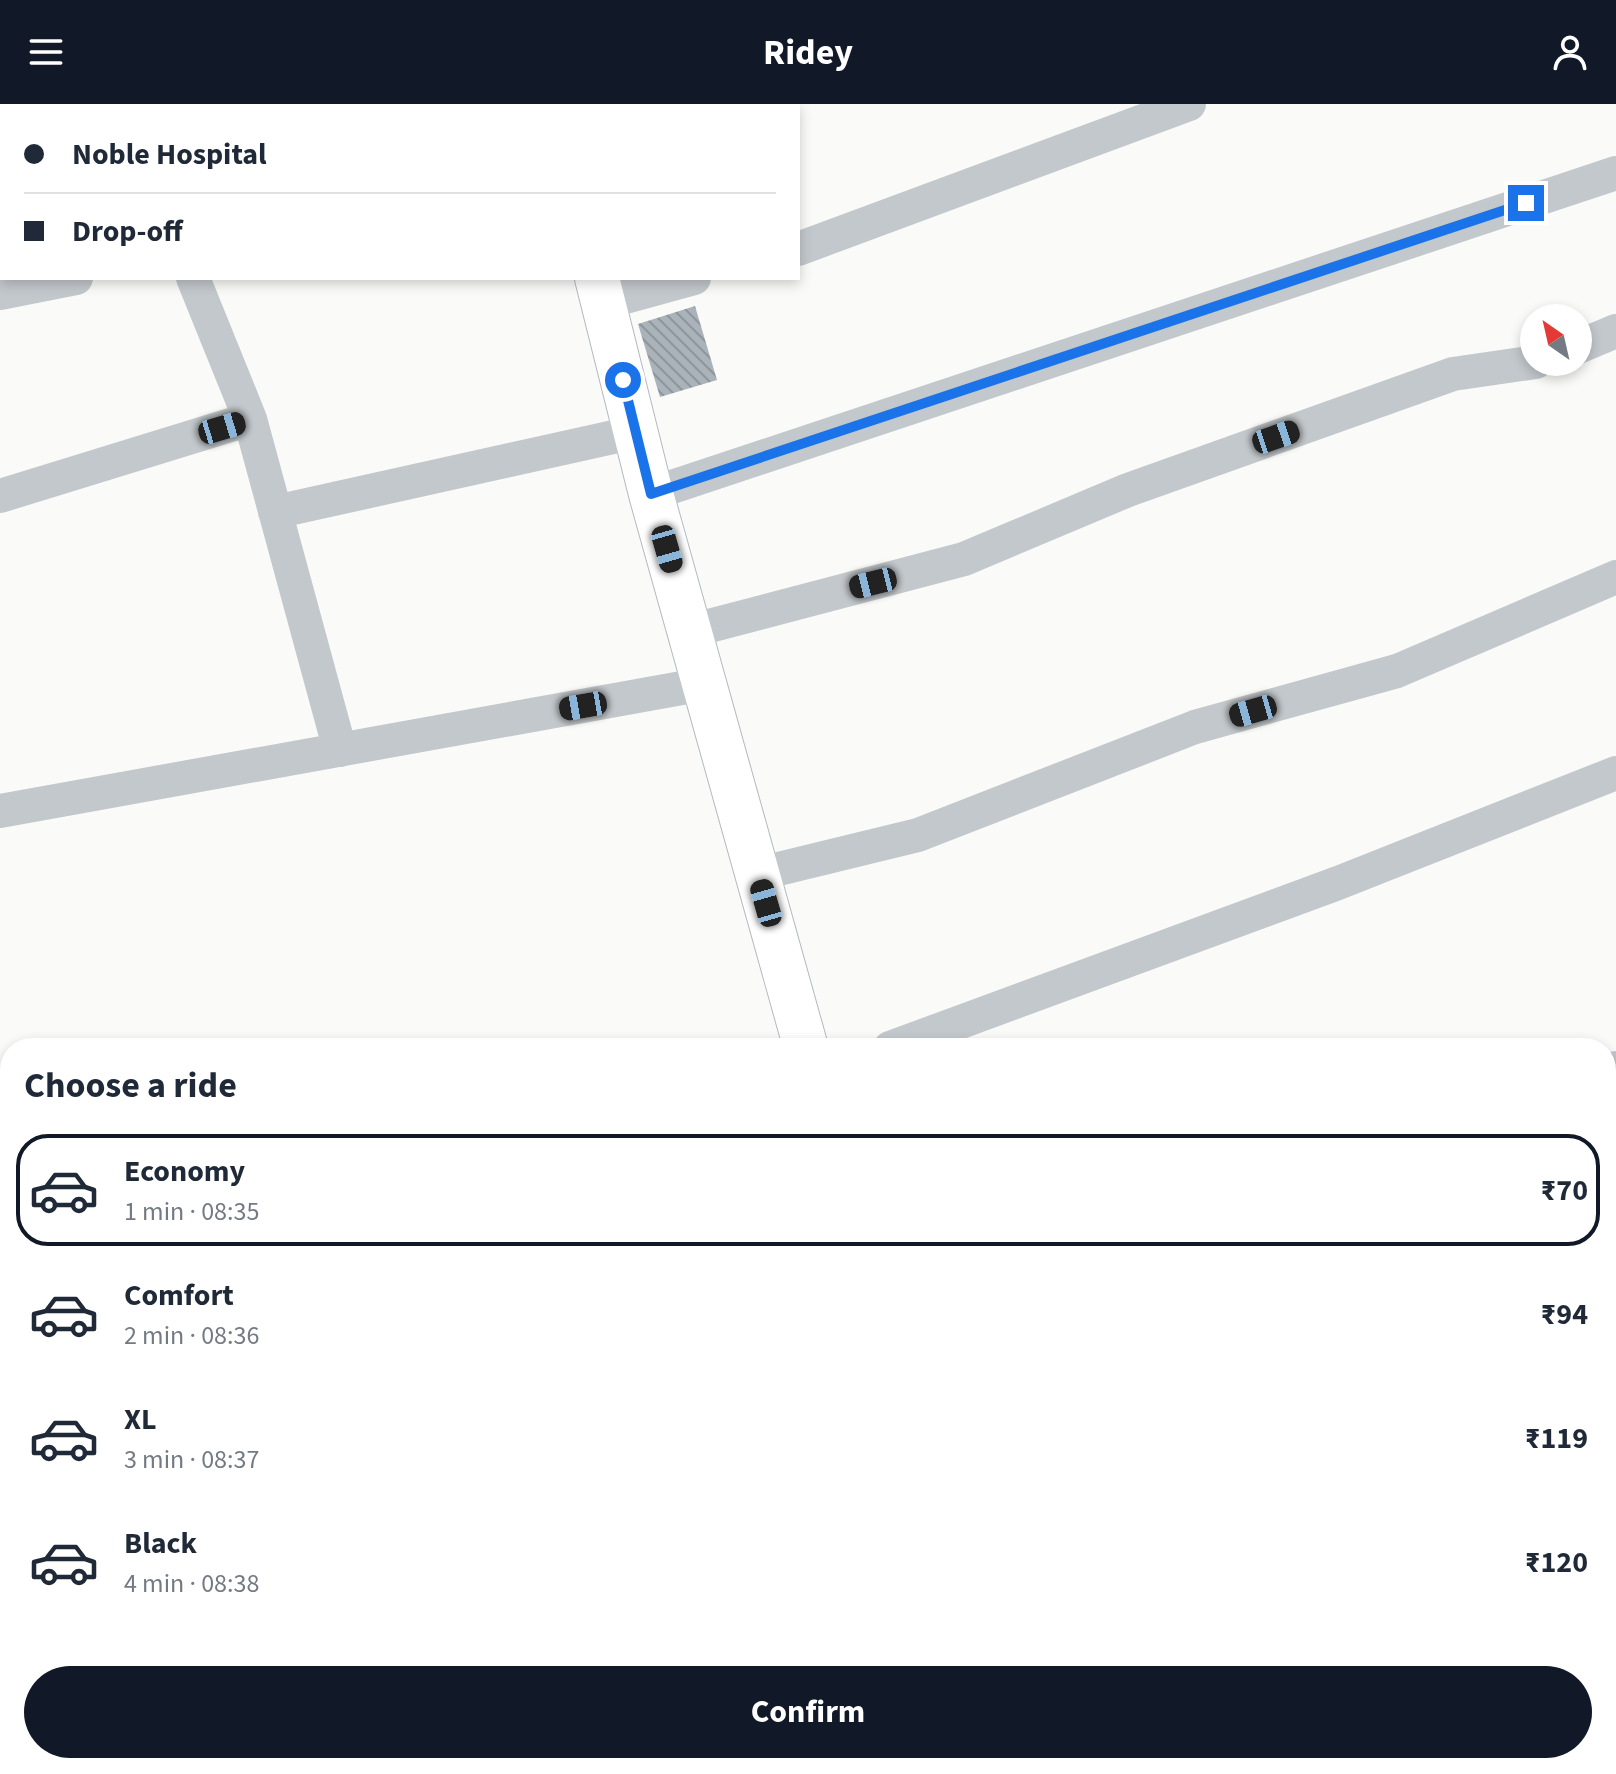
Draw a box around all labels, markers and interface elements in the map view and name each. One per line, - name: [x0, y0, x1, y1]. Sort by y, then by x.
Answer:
- text: Ridey: [763, 27, 853, 78]
- icon: menu: [24, 30, 68, 74]
- icon: person: [1548, 30, 1592, 74]
- text: Noble Hospital: [72, 133, 267, 176]
- route end: [1508, 185, 1544, 221]
- text: Drop-off: [72, 210, 183, 253]
- north arrow: [1520, 304, 1592, 376]
- map controls: [1520, 304, 1592, 376]
- route start: [605, 362, 641, 398]
- car: [196, 410, 248, 446]
- car: [1249, 418, 1303, 456]
- car: [649, 523, 685, 575]
- car: [847, 566, 899, 600]
- car: [557, 690, 609, 722]
- car: [1227, 693, 1279, 729]
- car: [748, 877, 784, 929]
- text: Choose a ride: [24, 1060, 237, 1111]
- text: Economy: [124, 1150, 245, 1193]
- icon: car: [28, 1154, 100, 1226]
- text: ₹70: [1540, 1169, 1588, 1212]
- text: 1 min · 08:35: [124, 1193, 259, 1230]
- text: Comfort: [124, 1274, 234, 1317]
- icon: car: [28, 1278, 100, 1350]
- text: ₹94: [1540, 1293, 1588, 1336]
- text: 2 min · 08:36: [124, 1317, 259, 1354]
- text: XL: [124, 1398, 157, 1441]
- icon: car: [28, 1402, 100, 1474]
- text: ₹119: [1525, 1417, 1588, 1460]
- text: 3 min · 08:37: [124, 1441, 259, 1478]
- text: Black: [124, 1522, 197, 1565]
- icon: car: [28, 1526, 100, 1598]
- text: ₹120: [1525, 1541, 1588, 1584]
- text: 4 min · 08:38: [124, 1565, 259, 1602]
- button: Confirm: [24, 1666, 1592, 1758]

